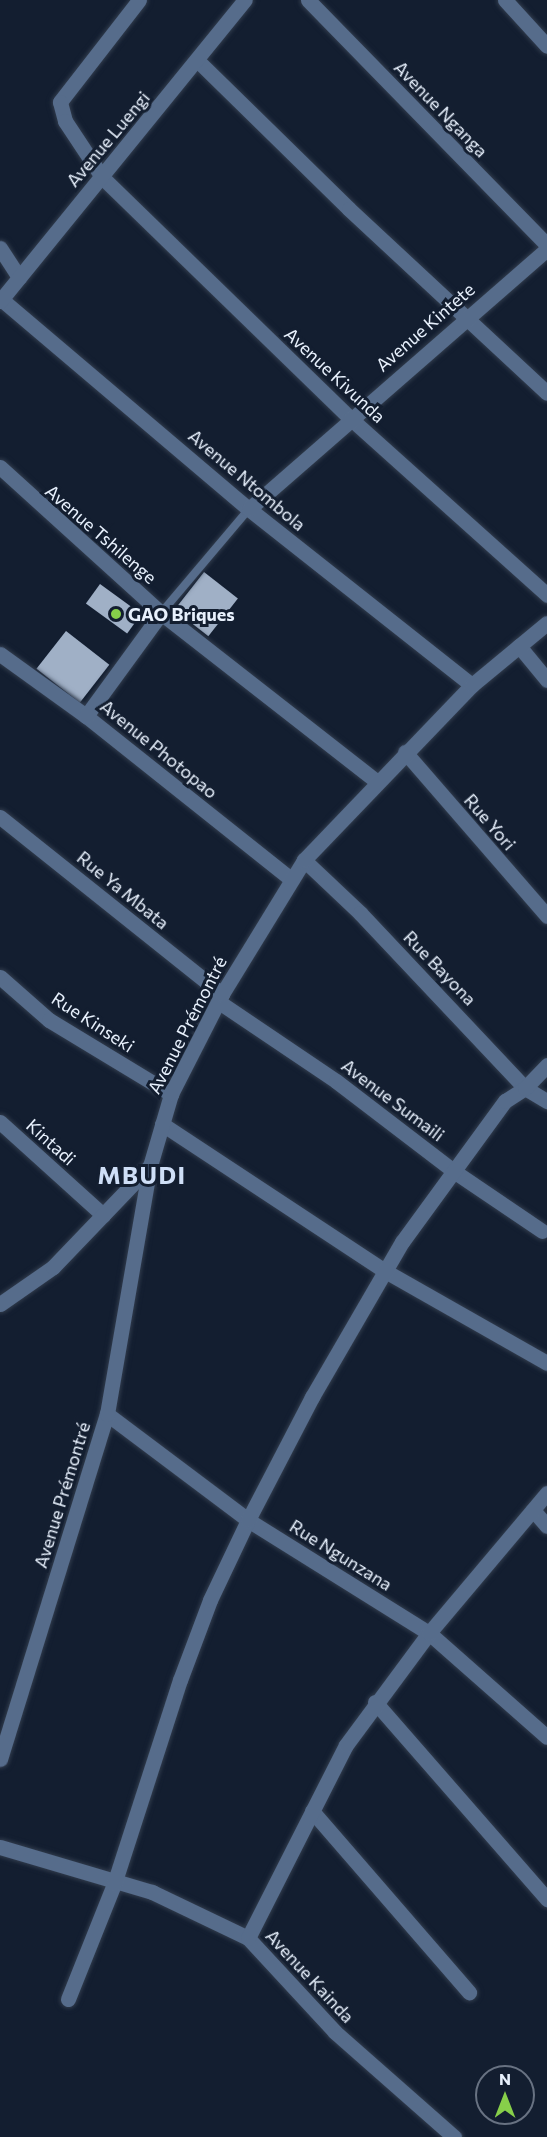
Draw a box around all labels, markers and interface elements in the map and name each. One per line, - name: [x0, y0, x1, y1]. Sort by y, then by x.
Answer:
- street label: Avenue Nganga: [390, 56, 492, 162]
- street label: Avenue Luengi: [62, 87, 154, 191]
- street label: Avenue Kintete: [371, 278, 479, 376]
- street label: Avenue Kivunda: [280, 323, 390, 427]
- street label: Avenue Ntombola: [184, 425, 310, 535]
- street label: Avenue Tshilenge: [41, 480, 161, 588]
- place label: GAO Briques: [128, 603, 235, 625]
- marker: GAO Briques: [109, 607, 123, 621]
- street label: Avenue Photopao: [96, 695, 222, 803]
- street label: Rue Yori: [460, 789, 520, 855]
- street label: Rue Ya Mbata: [73, 846, 173, 934]
- street label: Rue Bayona: [399, 926, 481, 1010]
- street label: Avenue Prémontré: [143, 953, 231, 1097]
- street label: Rue Kinseki: [48, 987, 138, 1057]
- street label: Avenue Sumaili: [337, 1054, 449, 1146]
- street label: Kintadi: [22, 1114, 80, 1170]
- district label: MBUDI: [97, 1161, 187, 1189]
- street label: Avenue Prémontré: [30, 1419, 94, 1571]
- street label: Rue Ngunzana: [286, 1515, 396, 1595]
- street label: Avenue Kainda: [261, 1925, 359, 2027]
- north arrow: [475, 2065, 535, 2125]
- text: N: [499, 2069, 511, 2088]

